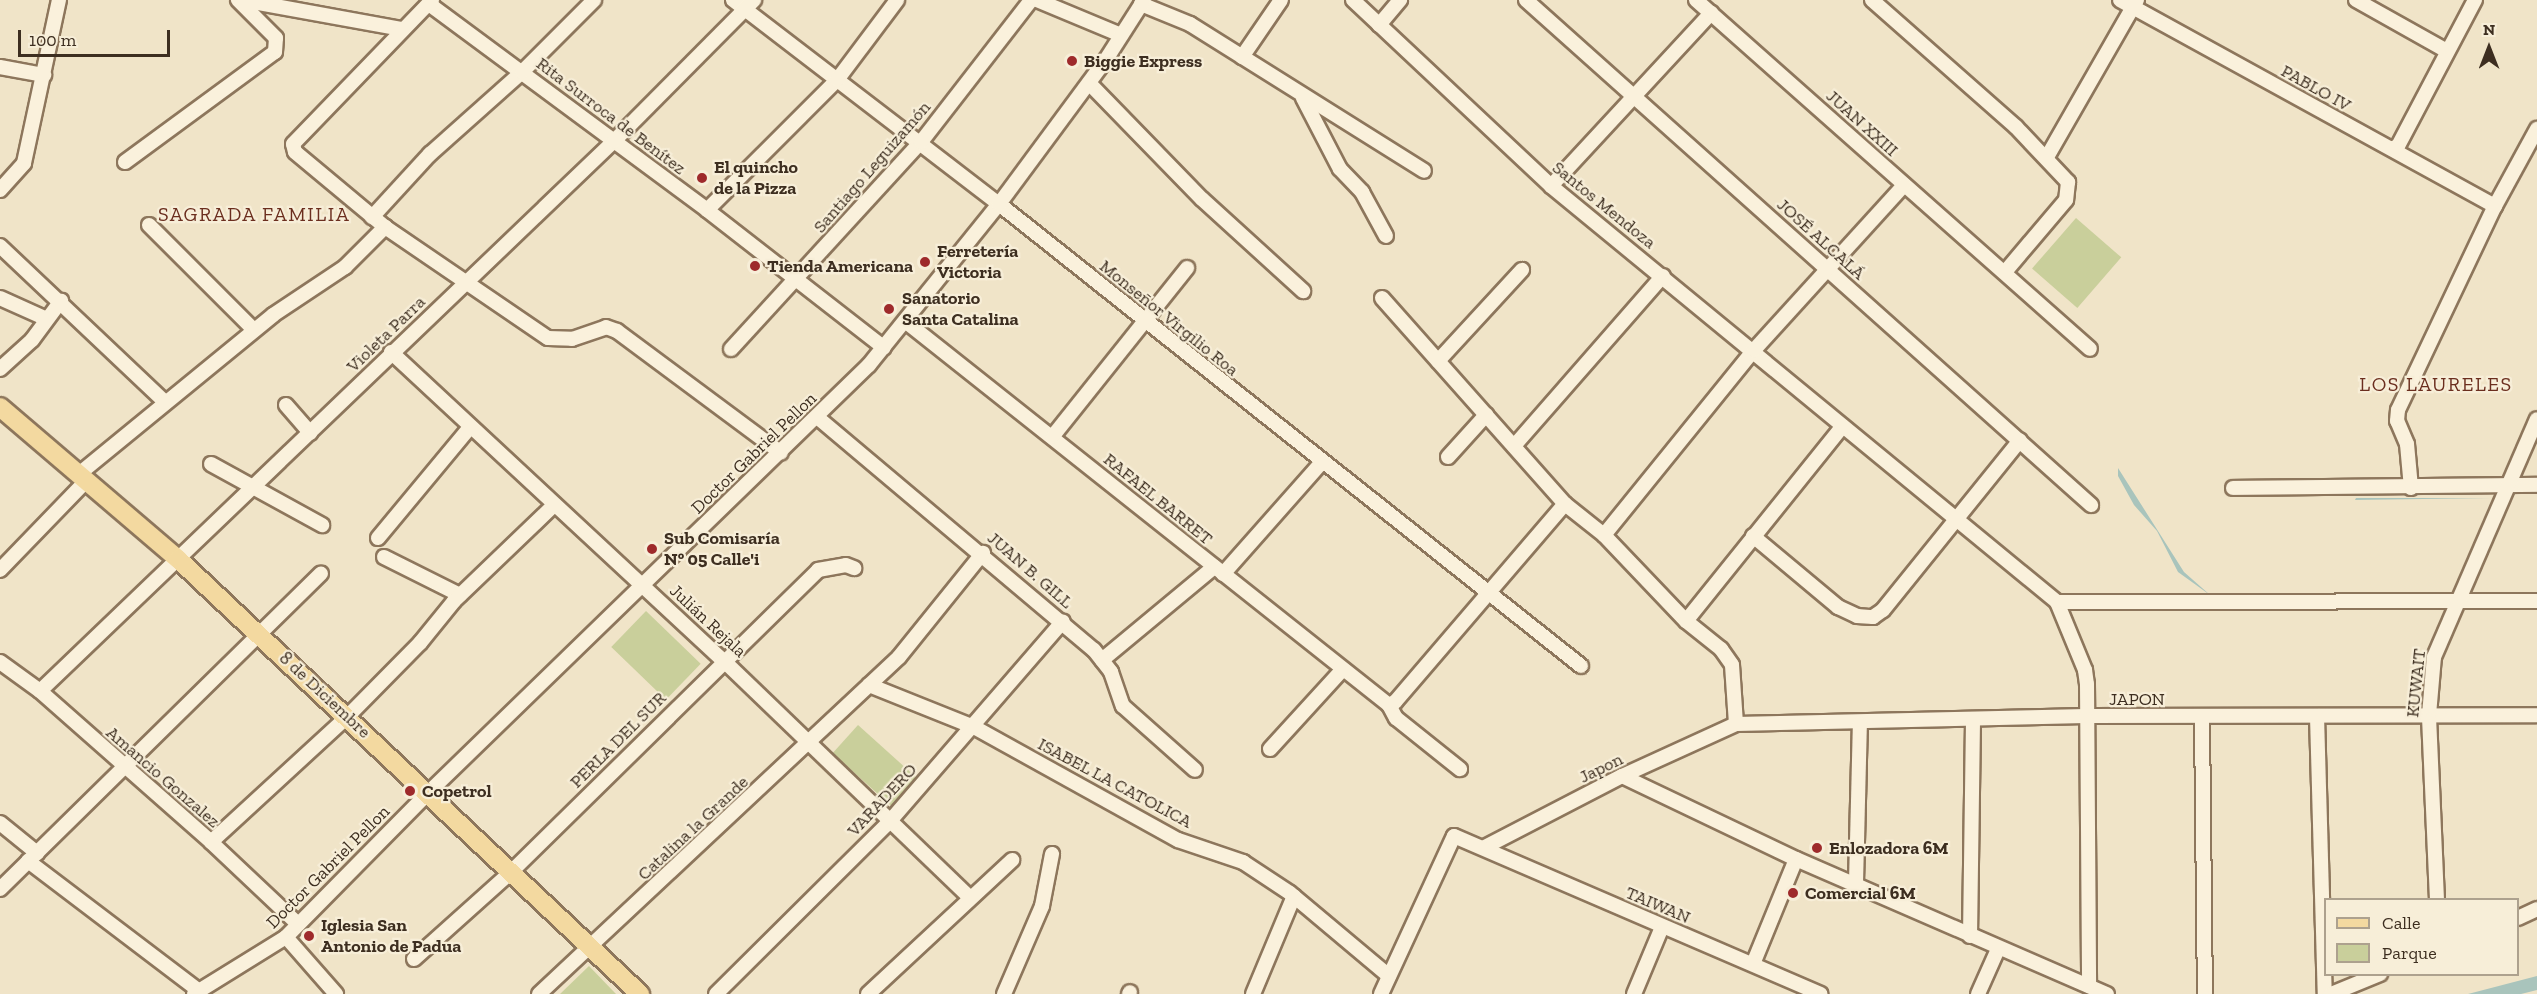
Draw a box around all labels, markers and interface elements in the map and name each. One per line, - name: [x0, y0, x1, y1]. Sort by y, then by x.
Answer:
- scale bar: [21, 18, 172, 56]
- north arrow: [2459, 18, 2519, 78]
- text: N: [2483, 20, 2495, 39]
- text: 100 m: [29, 29, 76, 51]
- place label: Biggie Express: [1084, 50, 1202, 72]
- street label: Rita Surroca de Benítez: [532, 53, 690, 179]
- marker: Biggie Express: [1065, 54, 1079, 68]
- street label: PABLO IV: [2277, 60, 2355, 116]
- street label: JUAN XXIII: [1822, 85, 1902, 161]
- street label: Santiago Leguizamón: [809, 97, 935, 237]
- place label: El quincho de la Pizza: [714, 157, 798, 200]
- street label: Santos Mendoza: [1548, 157, 1660, 253]
- marker: El quincho de la Pizza: [695, 171, 709, 185]
- street label: JOSÉ ALCALÁ: [1772, 194, 1870, 284]
- district label: SAGRADA FAMILIA: [158, 202, 350, 226]
- place label: Ferretería Victoria: [937, 241, 1018, 284]
- place label: Tienda Americana: [767, 255, 914, 277]
- marker: Ferretería Victoria: [918, 255, 932, 269]
- street label: Monseñor Virgilio Roa: [1095, 255, 1243, 381]
- marker: Tienda Americana: [748, 259, 762, 273]
- place label: Sanatorio Santa Catalina: [902, 288, 1019, 330]
- street label: Violeta Parra: [342, 291, 430, 377]
- marker: Sanatorio Santa Catalina: [880, 300, 898, 318]
- district label: LOS LAURELES: [2359, 372, 2513, 396]
- street label: Doctor Gabriel Pellon: [687, 388, 821, 518]
- street label: RAFAEL BARRET: [1099, 448, 1217, 550]
- street label: JUAN B. GILL: [983, 527, 1077, 613]
- place label: Sub Comisaría N° 05 Calle'i: [664, 528, 780, 570]
- marker: Sub Comisaría N° 05 Calle'i: [645, 542, 659, 556]
- street label: Julián Rejala: [665, 580, 751, 662]
- street label: 8 de Diciembre: [275, 647, 375, 743]
- street label: KUWAIT: [2402, 648, 2430, 718]
- street label: PERLA DEL SUR: [565, 687, 671, 793]
- street label: JAPON: [2109, 688, 2165, 710]
- street label: Amancio Gonzalez: [102, 722, 224, 832]
- street label: ISABEL LA CATOLICA: [1034, 733, 1196, 833]
- street label: Japon: [1576, 748, 1626, 788]
- street label: VARADERO: [843, 759, 921, 841]
- street label: Catalina la Grande: [633, 771, 753, 885]
- place label: Copetrol: [422, 780, 492, 802]
- marker: Copetrol: [403, 784, 417, 798]
- street label: Doctor Gabriel Pellon: [262, 801, 394, 933]
- place label: Enlozadora 6M: [1829, 837, 1949, 859]
- marker: Enlozadora 6M: [1810, 841, 1824, 855]
- street label: TAIWAN: [1622, 882, 1694, 928]
- place label: Comercial 6M: [1805, 882, 1916, 904]
- marker: Comercial 6M: [1786, 886, 1800, 900]
- legend: [2324, 898, 2519, 976]
- text: Calle: [2382, 912, 2420, 934]
- place label: Iglesia San Antonio de Padua: [321, 915, 461, 958]
- marker: Iglesia San Antonio de Padua: [302, 929, 316, 943]
- text: Parque: [2382, 942, 2437, 964]

